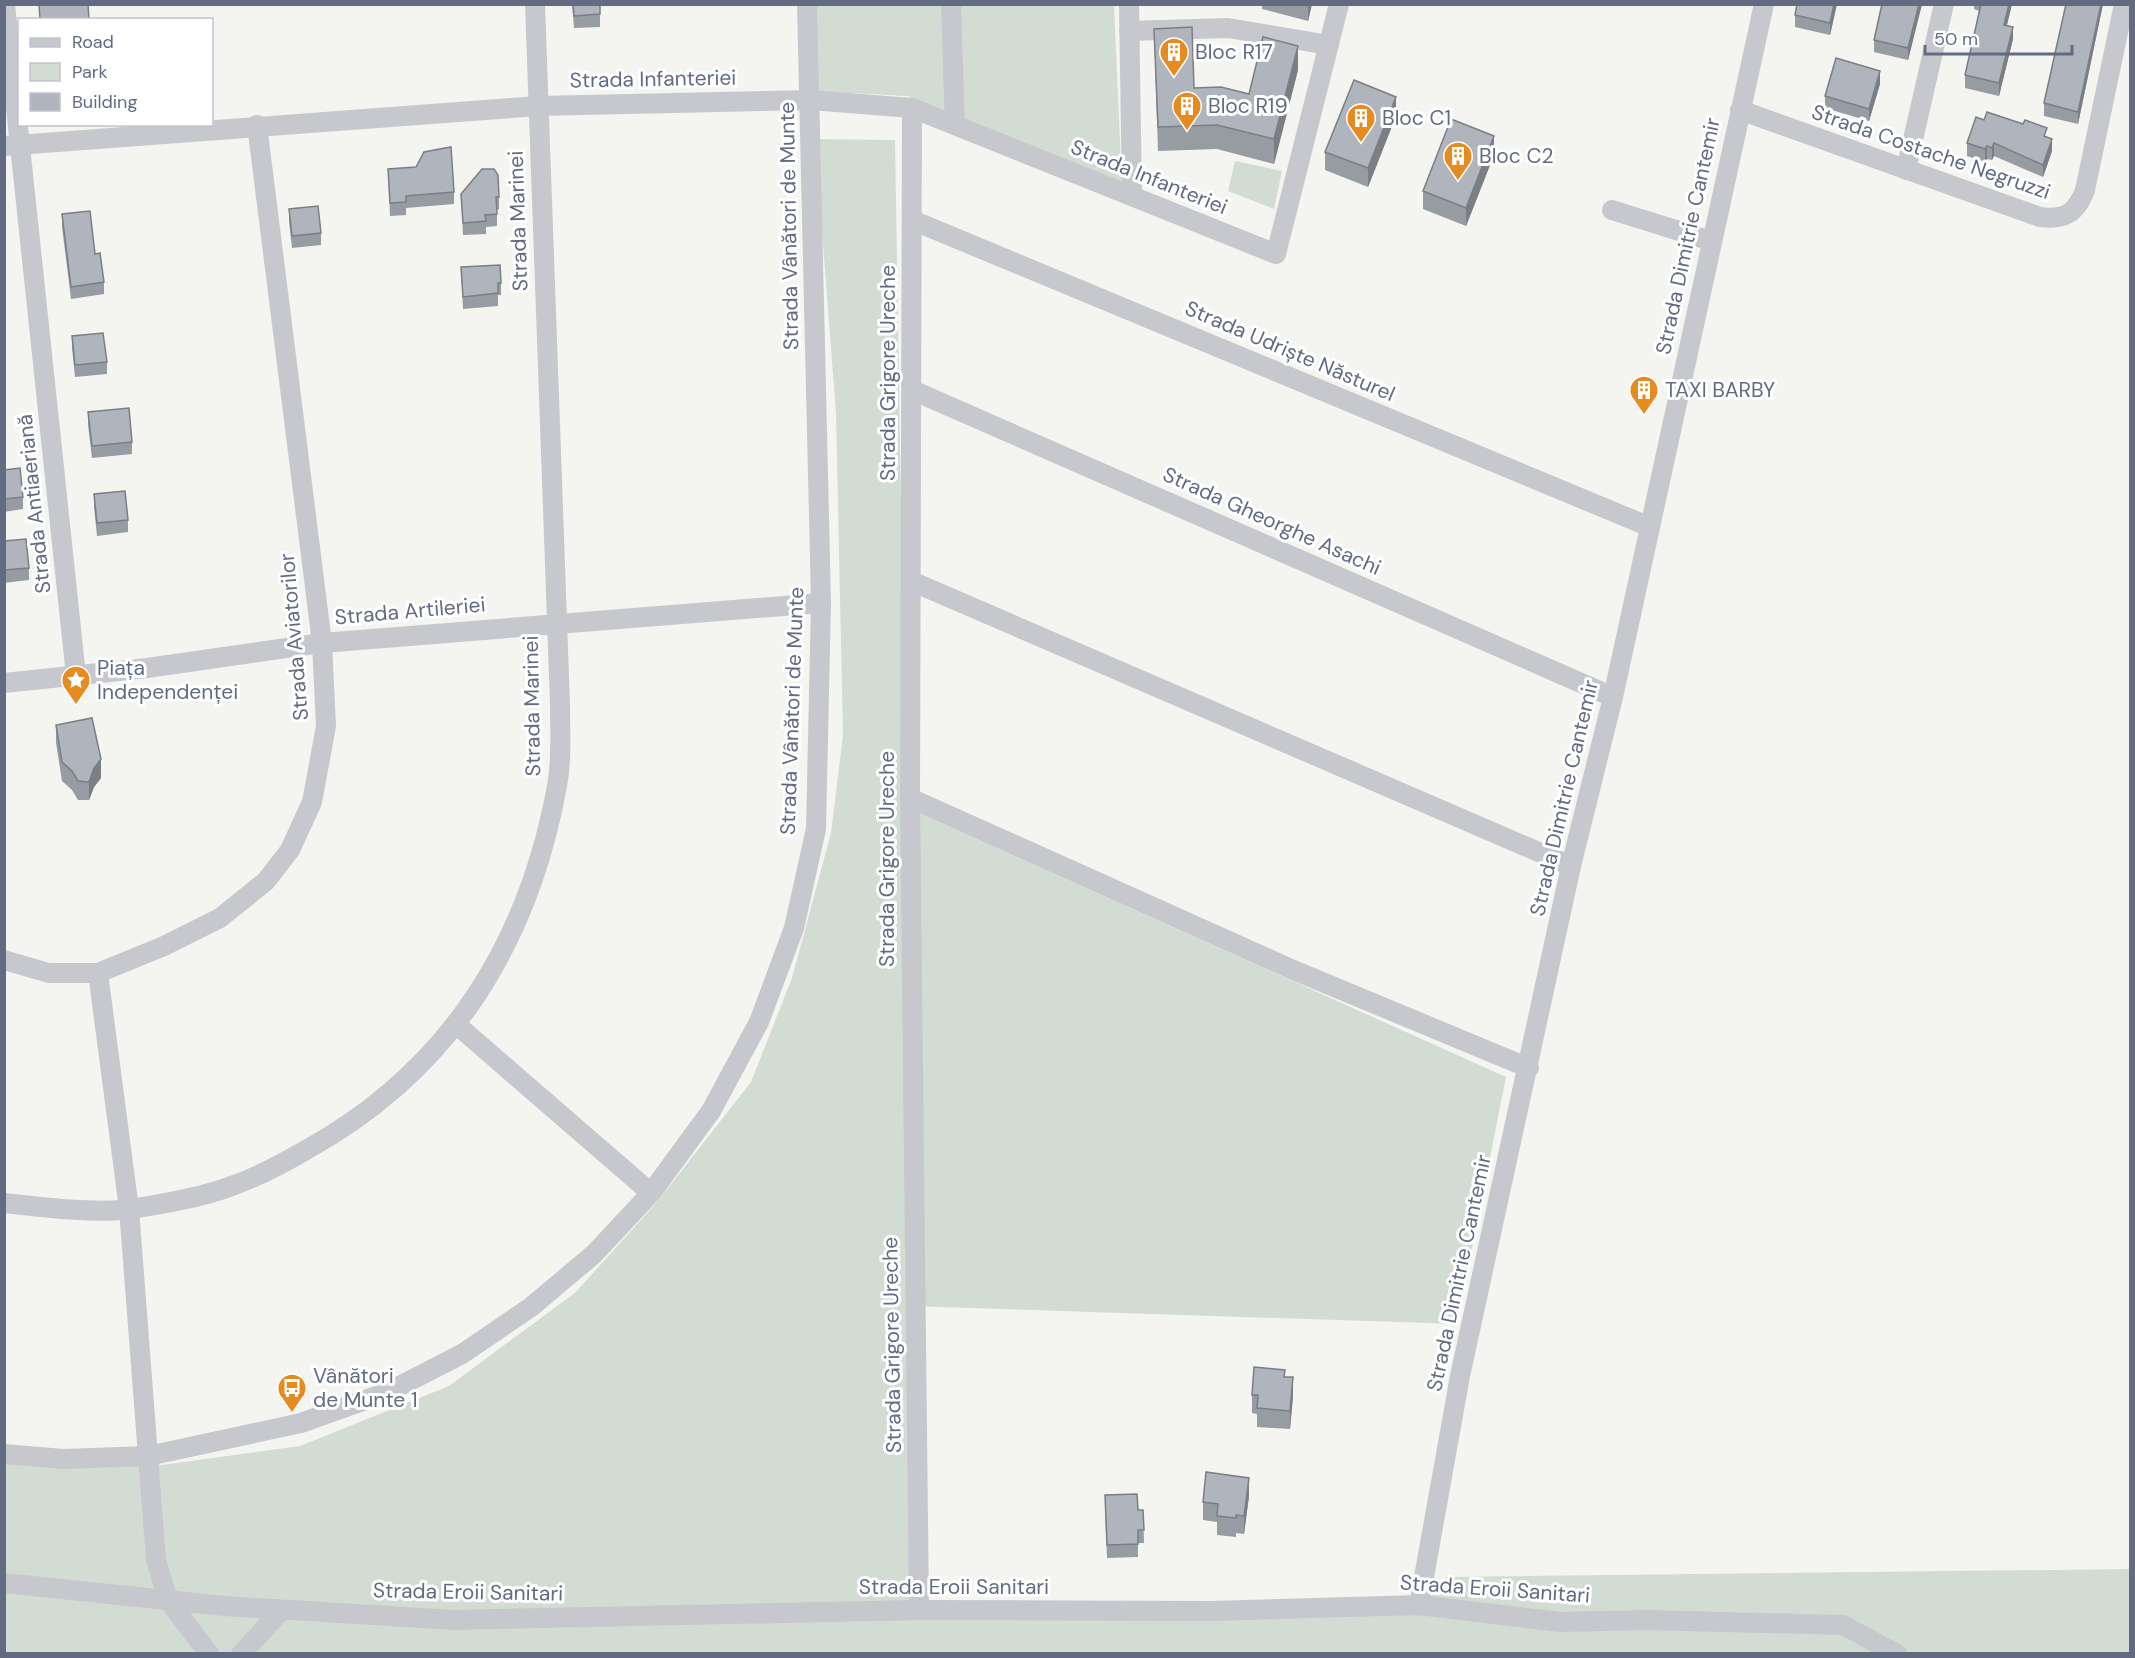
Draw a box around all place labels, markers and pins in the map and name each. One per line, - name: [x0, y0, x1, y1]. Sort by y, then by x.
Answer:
- building icon: Bloc R17: [1158, 36, 1190, 78]
- place label: Bloc R17: [1195, 38, 1273, 66]
- building icon: Bloc R19: [1171, 90, 1203, 132]
- place label: Bloc R19: [1208, 92, 1288, 120]
- building icon: Bloc C1: [1345, 102, 1377, 144]
- place label: Bloc C1: [1382, 104, 1451, 132]
- building icon: Bloc C2: [1442, 140, 1474, 182]
- place label: Bloc C2: [1479, 142, 1554, 170]
- building icon: TAXI BARBY: [1628, 374, 1660, 416]
- place label: TAXI BARBY: [1665, 376, 1775, 404]
- place label: Piața Independenței: [97, 654, 238, 706]
- place icon: Piața Independenței: [60, 664, 92, 706]
- place label: Vânători de Munte 1: [313, 1362, 417, 1414]
- bus stop icon: Vânători de Munte 1: [276, 1372, 308, 1414]

